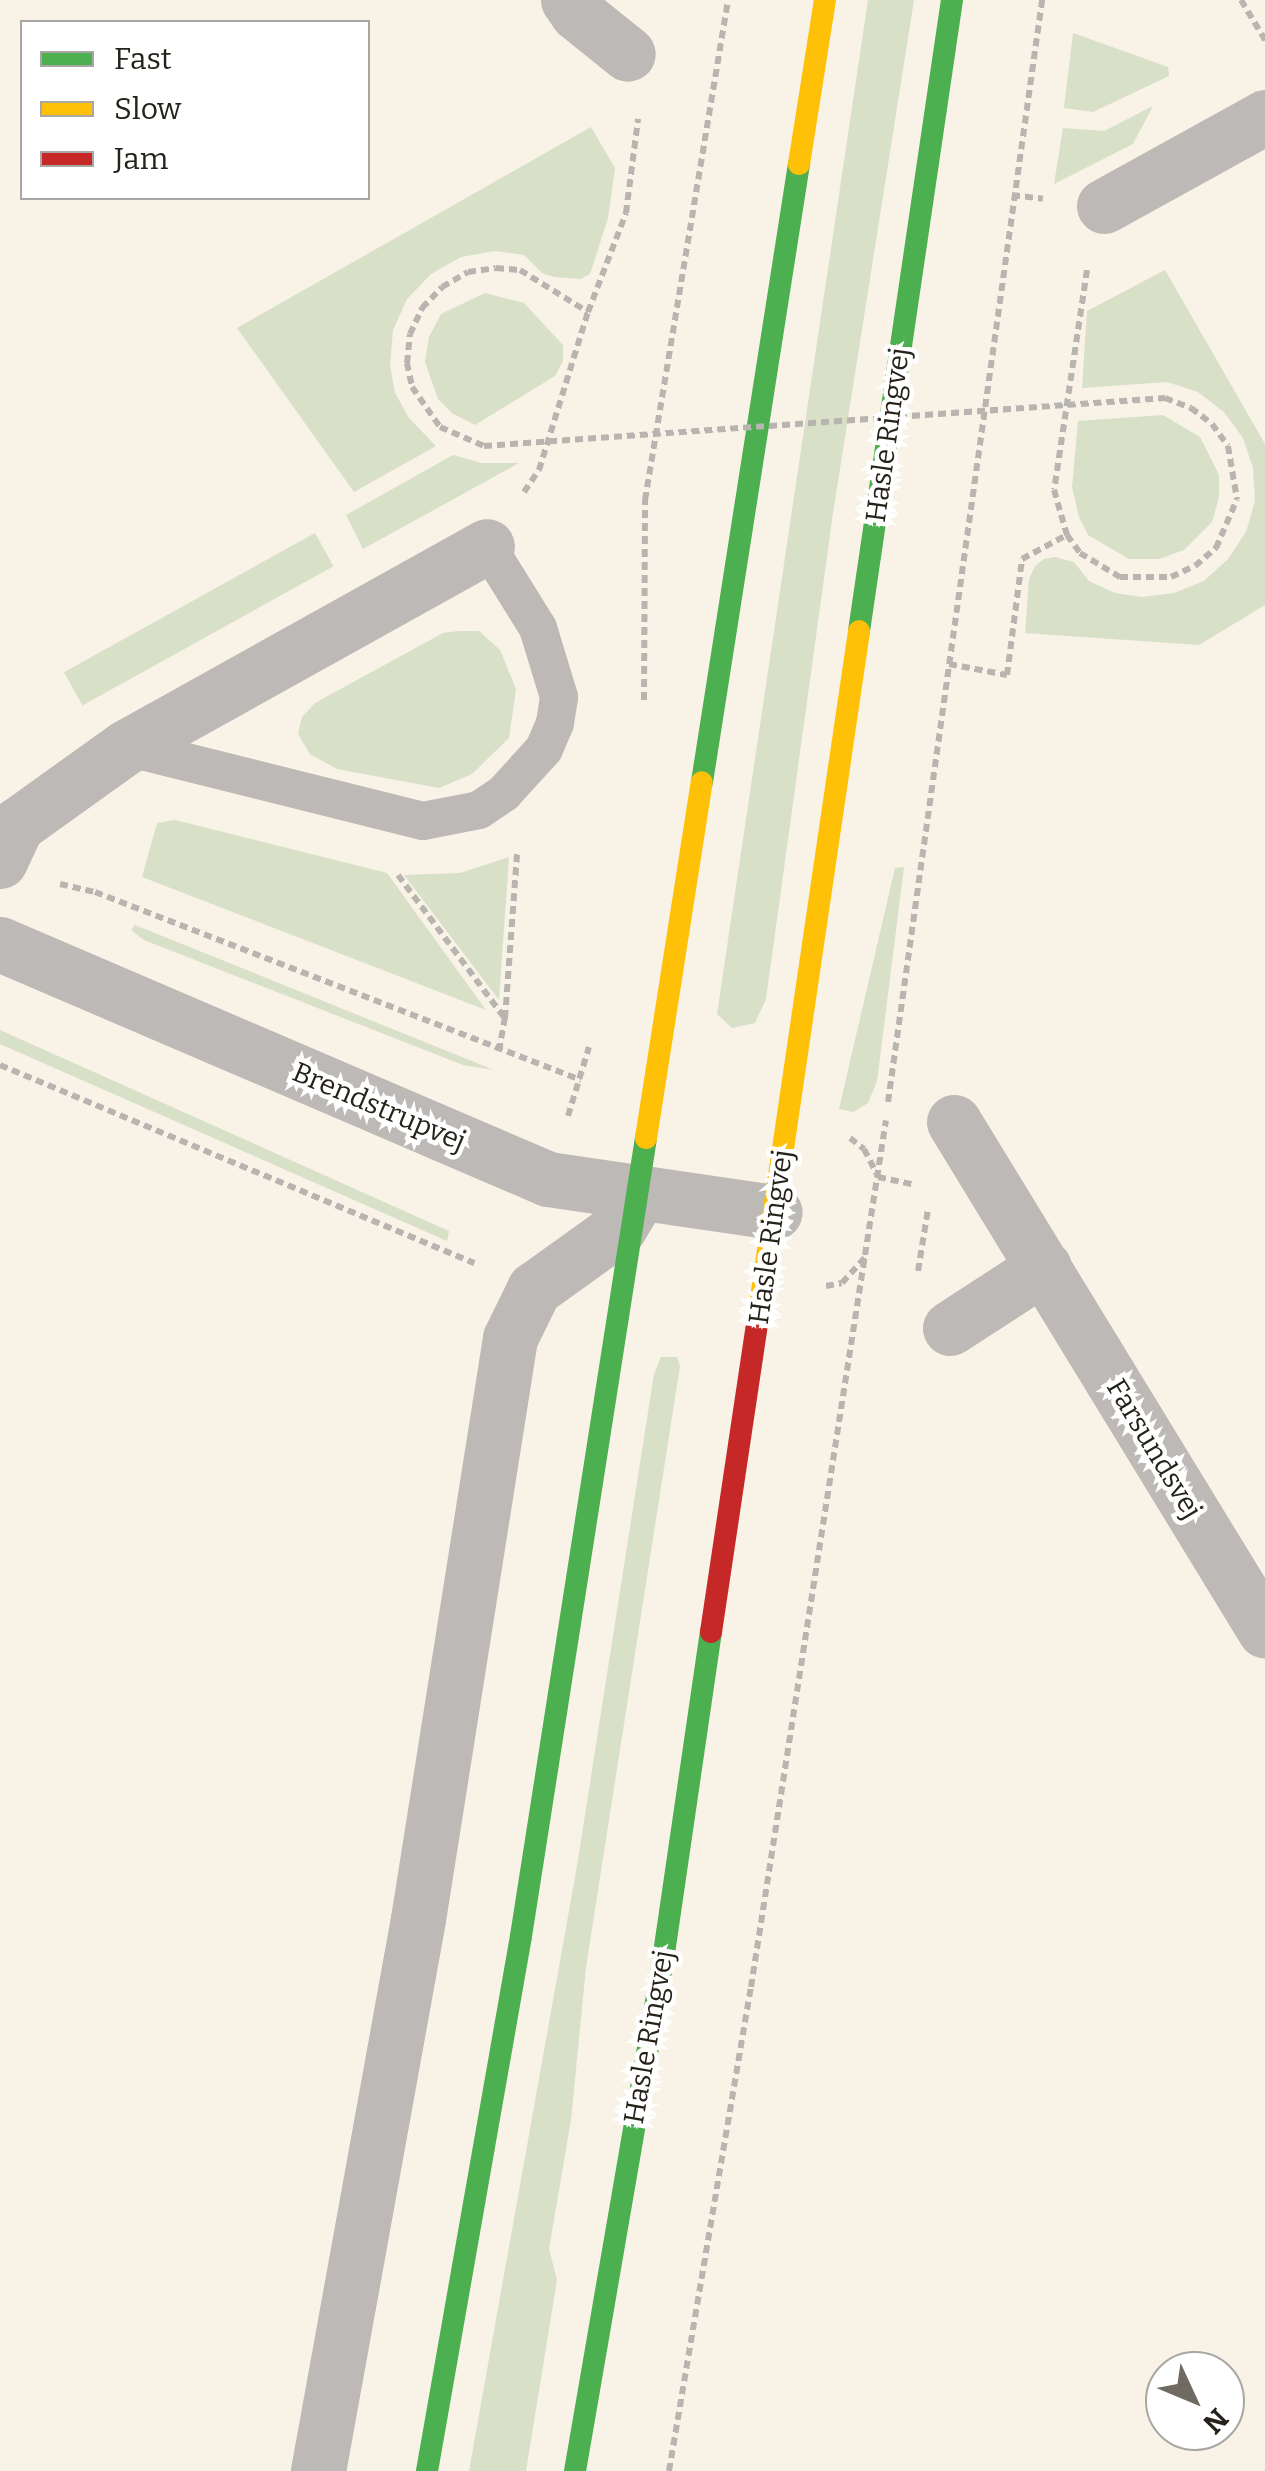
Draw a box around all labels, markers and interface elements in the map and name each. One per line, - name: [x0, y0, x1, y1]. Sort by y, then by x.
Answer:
- legend: [20, 20, 370, 200]
- text: Fast: [114, 41, 172, 77]
- text: Slow: [114, 91, 181, 127]
- text: Jam: [114, 141, 168, 177]
- street label: Hasle Ringvej: [859, 346, 917, 524]
- street label: Brendstrupvej: [287, 1055, 471, 1159]
- street label: Hasle Ringvej: [742, 1148, 800, 1326]
- street label: Farsundsvej: [1099, 1373, 1209, 1525]
- street label: Hasle Ringvej: [617, 1948, 681, 2126]
- north arrow: [1145, 2351, 1245, 2451]
- text: N: [1196, 2402, 1235, 2440]

